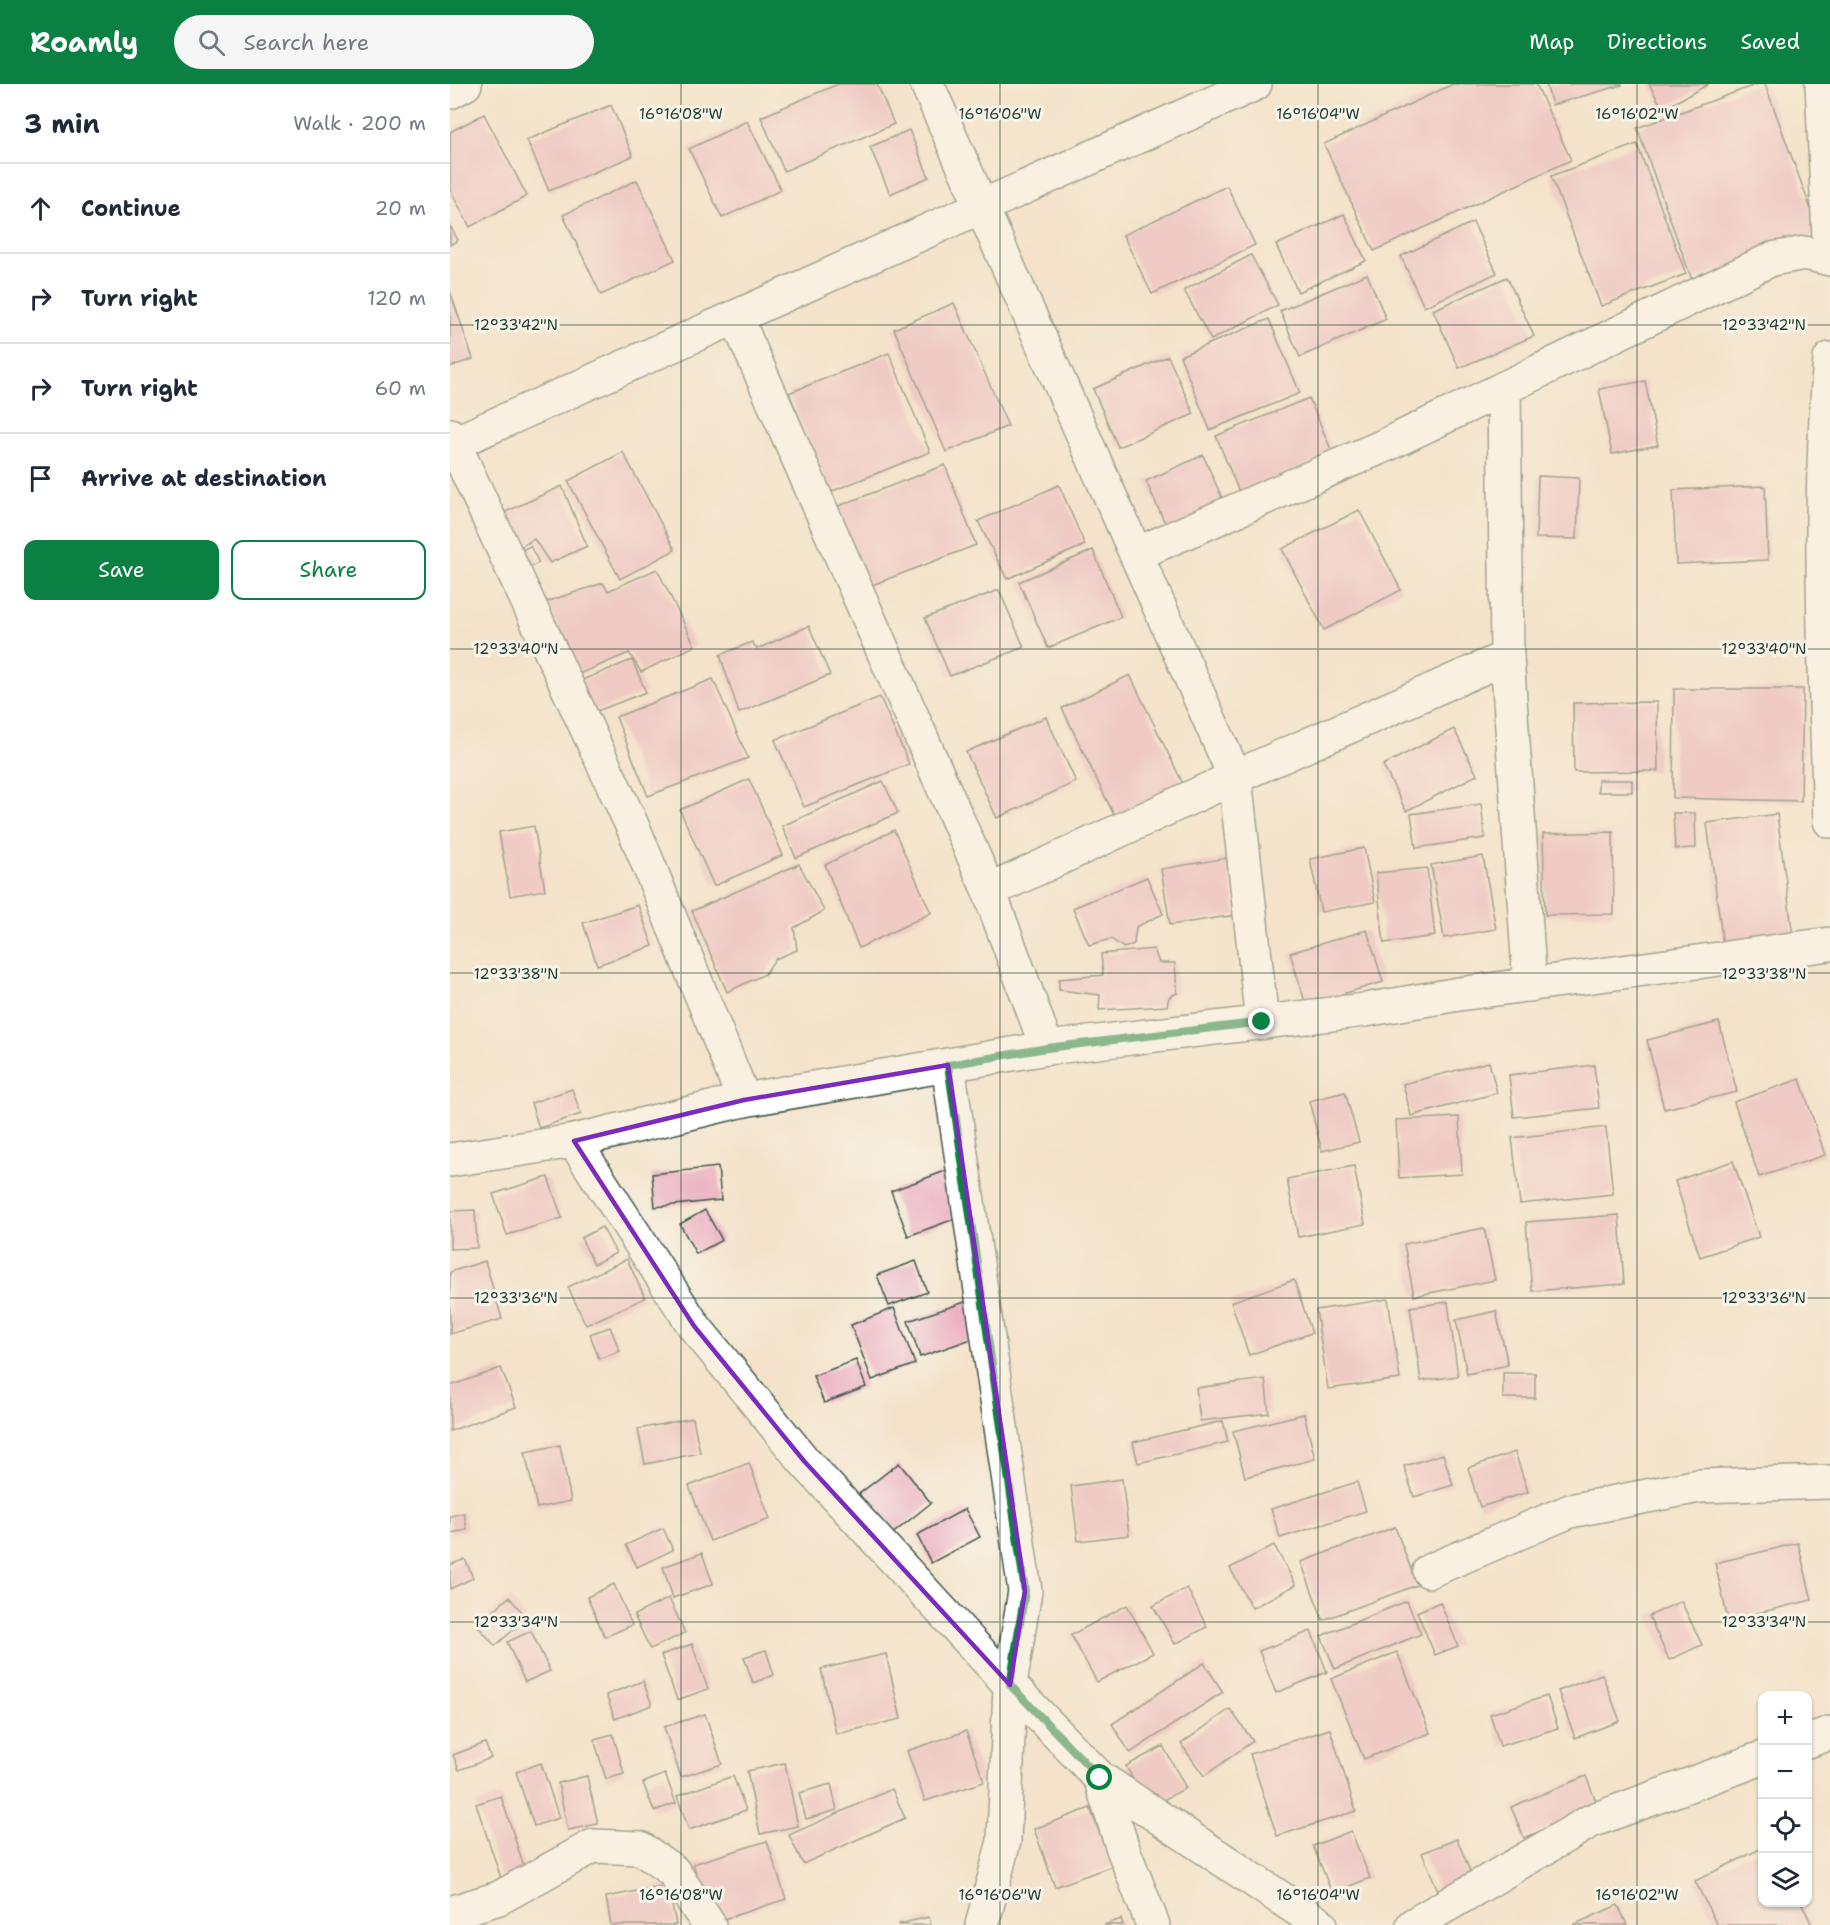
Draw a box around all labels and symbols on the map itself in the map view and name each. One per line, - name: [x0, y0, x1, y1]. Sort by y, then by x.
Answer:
- text: 16°16'08"W: [639, 104, 723, 124]
- text: 16°16'06"W: [958, 104, 1042, 124]
- text: 16°16'04"W: [1276, 104, 1360, 124]
- text: 16°16'02"W: [1595, 104, 1679, 124]
- text: 12°33'42"N: [474, 315, 558, 335]
- text: 12°33'42"N: [1722, 315, 1806, 335]
- text: 12°33'40"N: [473, 639, 559, 659]
- text: 12°33'40"N: [1721, 639, 1807, 659]
- text: 12°33'38"N: [474, 964, 558, 984]
- text: 12°33'38"N: [1722, 964, 1806, 984]
- route end: [1248, 1008, 1274, 1034]
- text: 12°33'36"N: [474, 1288, 558, 1308]
- text: 12°33'36"N: [1722, 1288, 1806, 1308]
- text: 12°33'34"N: [474, 1612, 558, 1632]
- text: 12°33'34"N: [1722, 1612, 1806, 1632]
- route start: [1086, 1764, 1112, 1790]
- text: 16°16'08"W: [639, 1885, 723, 1905]
- text: 16°16'06"W: [958, 1885, 1042, 1905]
- text: 16°16'04"W: [1276, 1885, 1360, 1905]
- text: 16°16'02"W: [1595, 1885, 1679, 1905]

